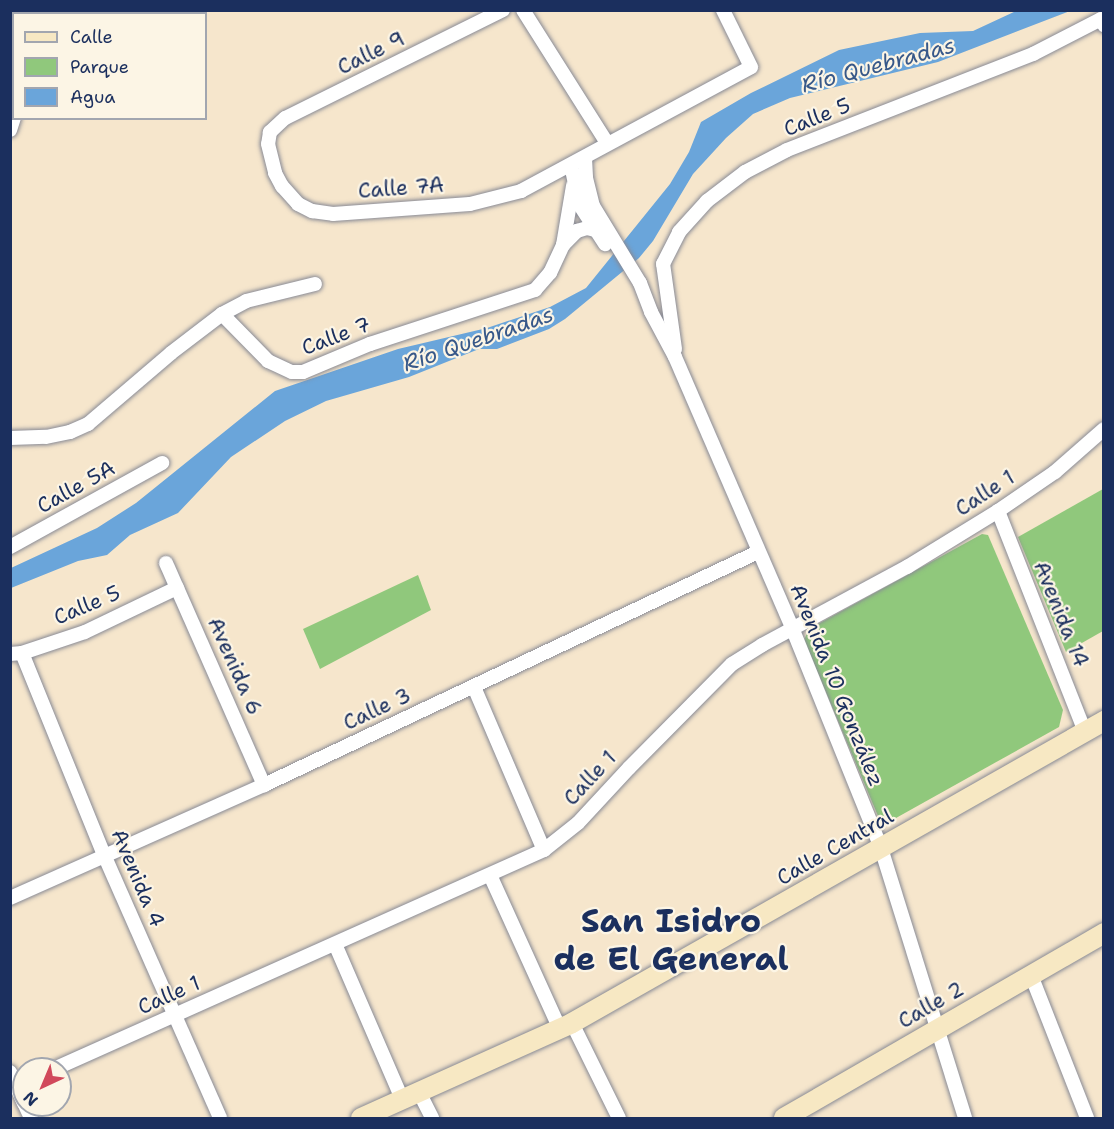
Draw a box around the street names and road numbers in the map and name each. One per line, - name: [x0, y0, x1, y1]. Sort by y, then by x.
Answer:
- street label: Calle 9: [333, 26, 409, 80]
- street label: Calle 5: [780, 92, 854, 142]
- street label: Calle 7A: [357, 172, 445, 204]
- street label: Calle 7: [298, 311, 374, 361]
- street label: Calle 5A: [33, 455, 119, 519]
- street label: Calle 1: [951, 465, 1019, 521]
- street label: Avenida 14: [1028, 557, 1094, 671]
- street label: Calle 5: [50, 580, 124, 630]
- street label: Avenida 10 González: [785, 580, 889, 790]
- street label: Avenida 6: [202, 613, 268, 719]
- street label: Calle 3: [339, 682, 415, 736]
- street label: Calle 1: [558, 745, 622, 811]
- street label: Calle Central: [772, 803, 898, 891]
- street label: Avenida 4: [106, 825, 170, 931]
- street label: Calle 1: [134, 970, 204, 1020]
- street label: Calle 2: [894, 976, 968, 1034]

